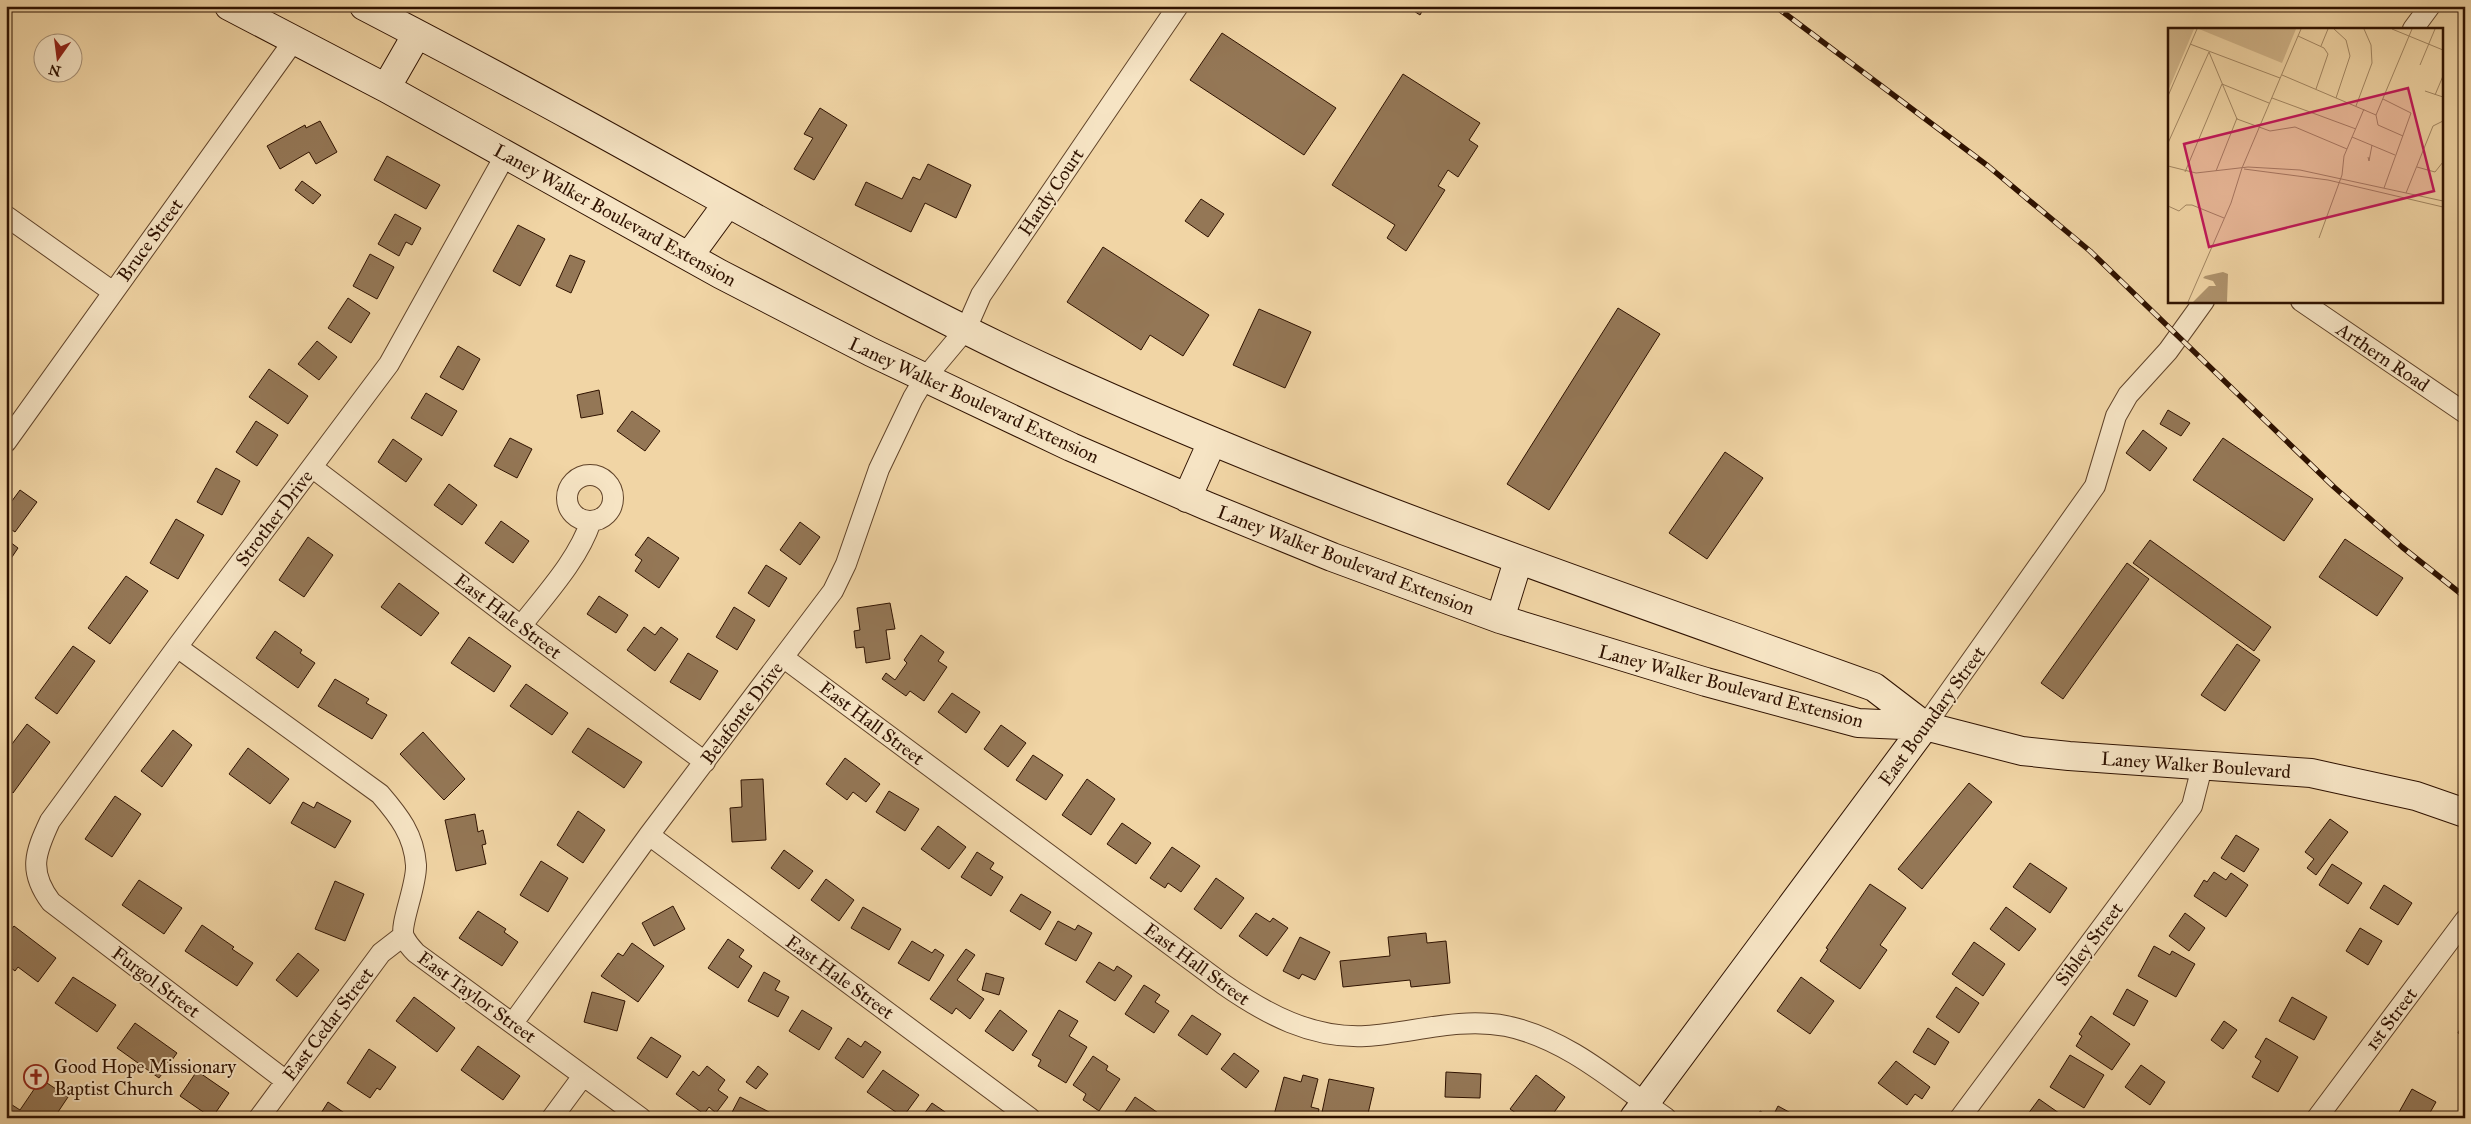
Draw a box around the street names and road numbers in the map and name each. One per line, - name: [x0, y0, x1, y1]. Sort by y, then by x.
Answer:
- street label: Laney Walker Boulevard Extension: [490, 139, 740, 291]
- street label: Hardy Court: [1013, 144, 1089, 240]
- street label: Bruce Street: [112, 194, 188, 286]
- street label: Arthern Road: [2331, 317, 2434, 397]
- street label: Laney Walker Boulevard Extension: [845, 332, 1103, 468]
- street label: Strother Drive: [230, 465, 318, 571]
- street label: Laney Walker Boulevard Extension: [1214, 500, 1478, 620]
- street label: East Hale Street: [450, 568, 566, 664]
- street label: Laney Walker Boulevard Extension: [1596, 640, 1866, 732]
- street label: East Boundary Street: [1874, 641, 1991, 790]
- street label: Belafonte Drive: [696, 657, 788, 769]
- street label: East Hall Street: [815, 676, 929, 770]
- street label: Laney Walker Boulevard: [2100, 747, 2292, 783]
- street label: Sibley Street: [2050, 898, 2128, 990]
- street label: East Hall Street: [1140, 918, 1255, 1010]
- street label: East Hale Street: [781, 930, 899, 1024]
- street label: Furgol Street: [107, 941, 205, 1024]
- street label: East Taylor Street: [413, 946, 541, 1048]
- street label: East Cedar Street: [278, 962, 378, 1085]
- street label: 1st Street: [2360, 983, 2422, 1055]

